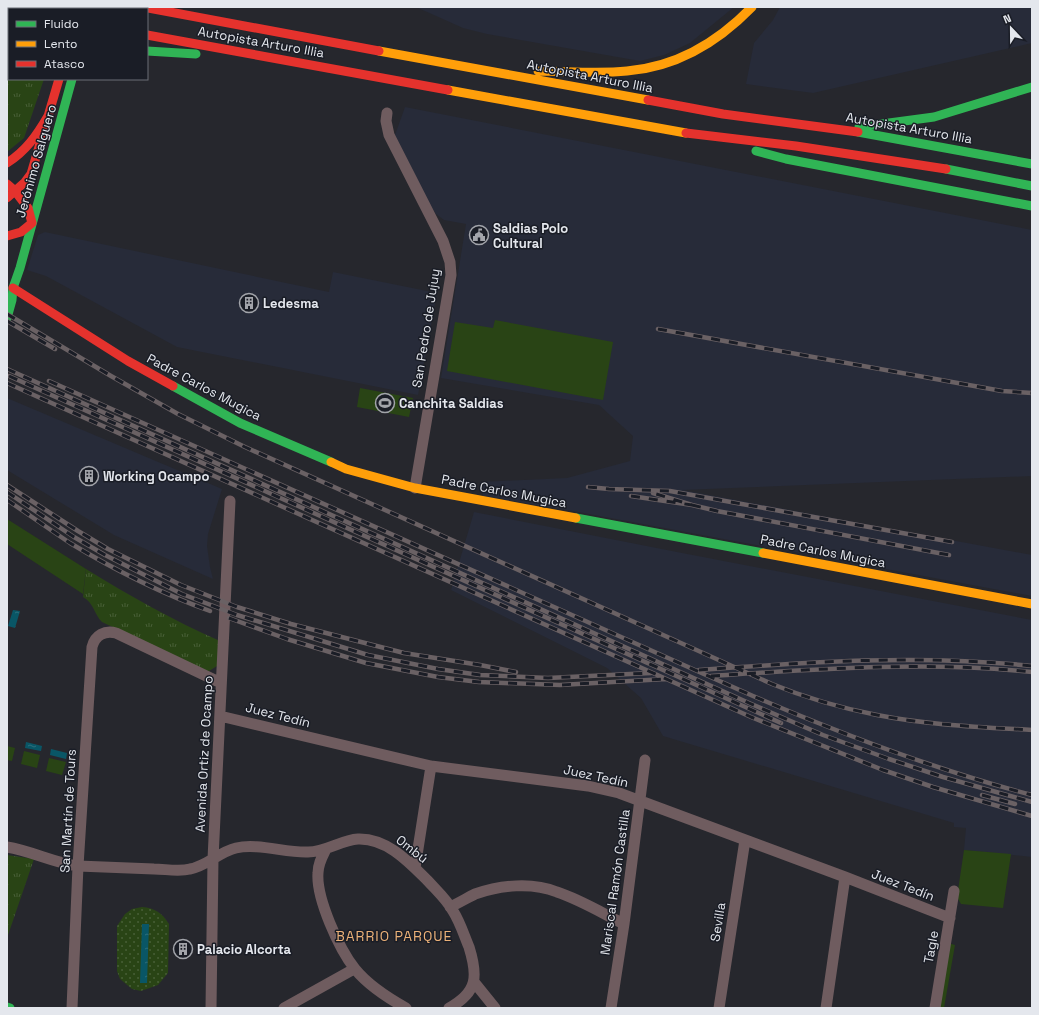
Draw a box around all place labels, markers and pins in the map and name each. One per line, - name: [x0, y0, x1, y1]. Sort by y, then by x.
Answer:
- place label: Saldias Polo Cultural: [493, 220, 568, 252]
- public building icon: Saldias Polo Cultural: [468, 224, 490, 246]
- building icon: Ledesma: [238, 292, 260, 314]
- place label: Ledesma: [263, 295, 319, 312]
- sports icon: Canchita Saldias: [374, 392, 396, 414]
- place label: Canchita Saldias: [399, 395, 504, 412]
- building icon: Working Ocampo: [78, 465, 100, 487]
- place label: Working Ocampo: [103, 468, 209, 485]
- building icon: Palacio Alcorta: [172, 938, 194, 960]
- place label: Palacio Alcorta: [197, 941, 292, 958]

